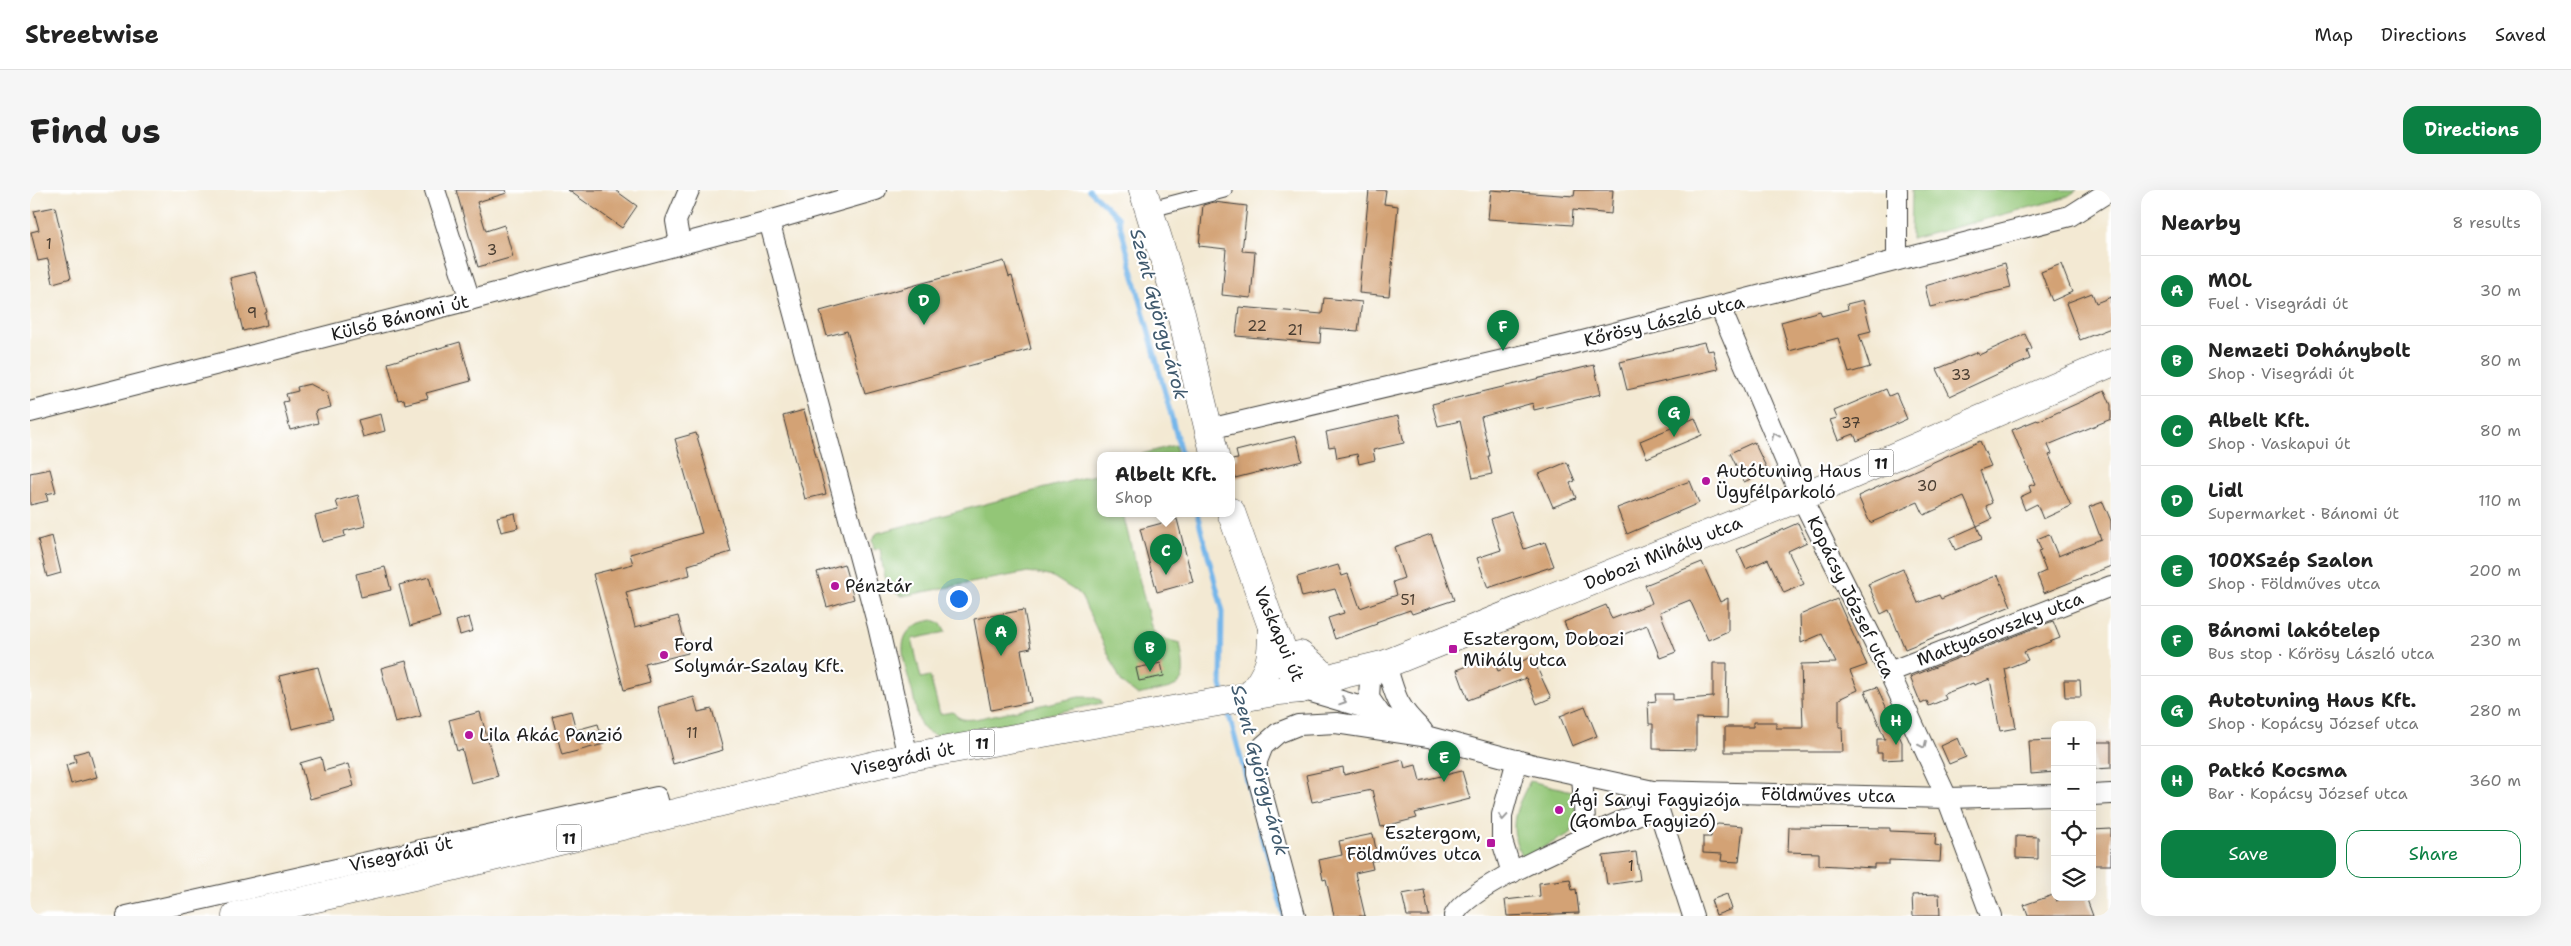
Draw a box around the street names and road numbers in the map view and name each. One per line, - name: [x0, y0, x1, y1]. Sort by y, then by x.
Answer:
- street label: Külső Bánomi út: [329, 289, 471, 347]
- street label: Kőrösy László utca: [1581, 289, 1747, 353]
- road number: 11: [1868, 450, 1894, 476]
- street label: Dobozi Mihály utca: [1580, 510, 1746, 596]
- street label: Kopácsy József utca: [1801, 512, 1901, 682]
- street label: Vaskapui út: [1248, 583, 1310, 685]
- street label: Mattyasovszky utca: [1913, 586, 2087, 672]
- road number: 11: [970, 730, 994, 756]
- street label: Visegrádi út: [849, 736, 957, 782]
- street label: Földműves utca: [1761, 782, 1895, 808]
- road number: 11: [556, 824, 582, 851]
- street label: Visegrádi út: [347, 830, 455, 878]

